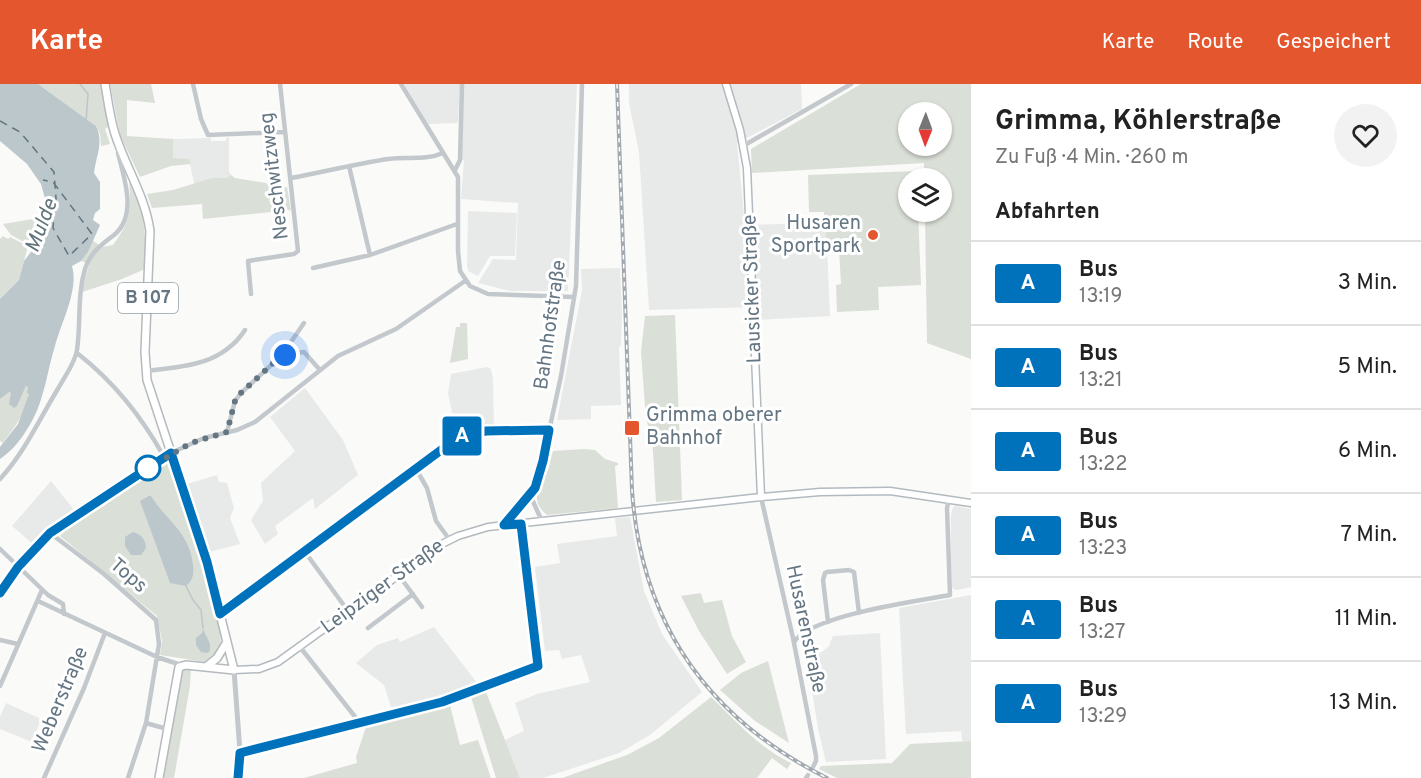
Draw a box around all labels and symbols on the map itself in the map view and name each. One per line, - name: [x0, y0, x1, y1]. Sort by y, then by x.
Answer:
- north arrow: [898, 102, 952, 156]
- street label: Neschwitzweg: [254, 111, 296, 241]
- water label: Mulde: [20, 194, 65, 257]
- place label: Husaren Sportpark: [771, 211, 861, 260]
- street label: Lausicker Straße: [737, 214, 769, 364]
- marker: Husaren Sportpark: [866, 228, 880, 242]
- street label: Bahnhofstraße: [529, 258, 573, 392]
- road number: B 107: [118, 283, 178, 313]
- your location: [270, 340, 300, 370]
- place label: Grimma oberer Bahnhof: [646, 403, 782, 452]
- line badge: A: [442, 416, 482, 456]
- marker: Grimma oberer Bahnhof: [623, 419, 641, 437]
- unlabelled marker: [135, 455, 161, 481]
- street label: Leipziger Straße: [316, 534, 450, 640]
- street label: Tops: [104, 553, 152, 599]
- street label: Husarenstraße: [779, 563, 831, 695]
- street label: Weberstraße: [27, 643, 95, 757]

